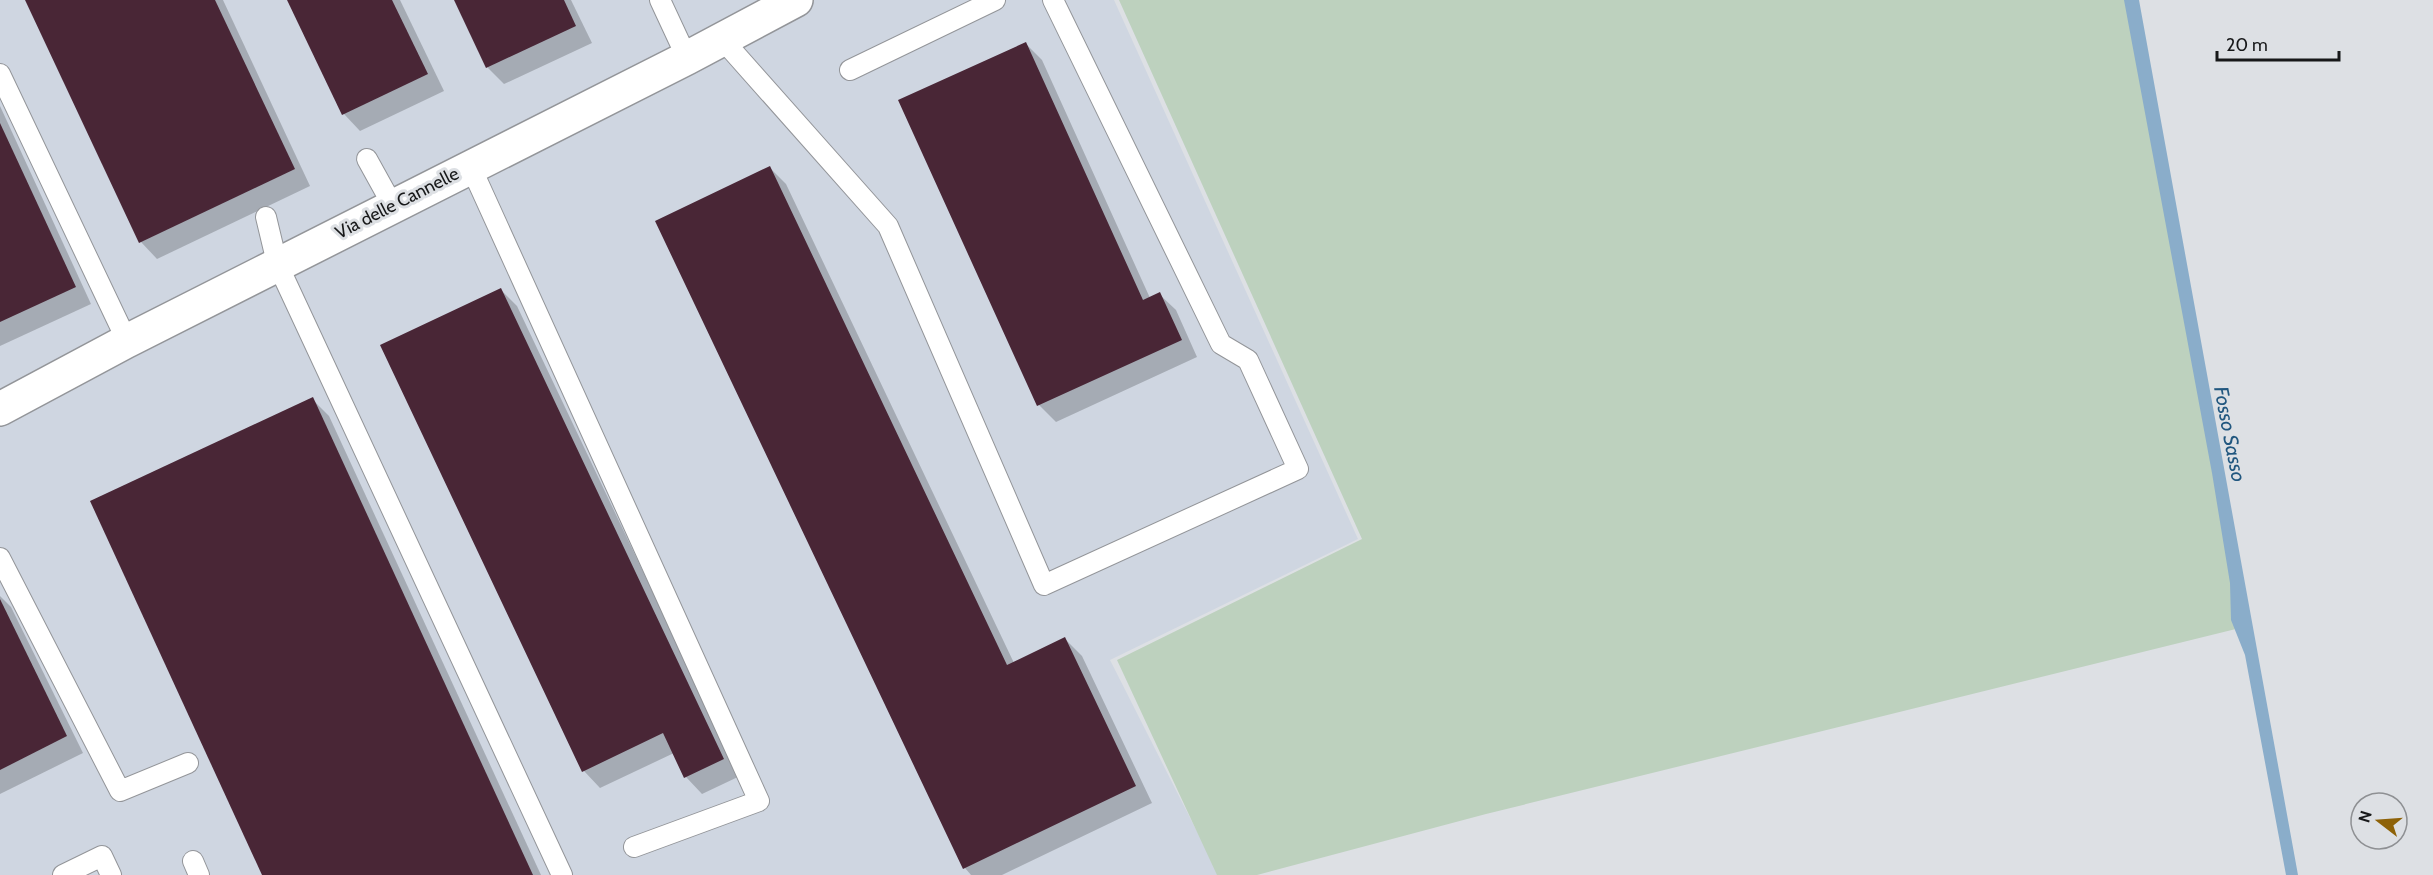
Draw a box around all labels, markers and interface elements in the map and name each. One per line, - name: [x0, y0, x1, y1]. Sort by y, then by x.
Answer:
- scale bar: [2217, 24, 2338, 62]
- text: 20 m: [2226, 34, 2268, 56]
- street label: Via delle Cannelle: [331, 162, 463, 244]
- water label: Fosso Sasso: [2209, 384, 2251, 484]
- north arrow: [2349, 791, 2409, 851]
- text: N: [2354, 809, 2376, 825]

